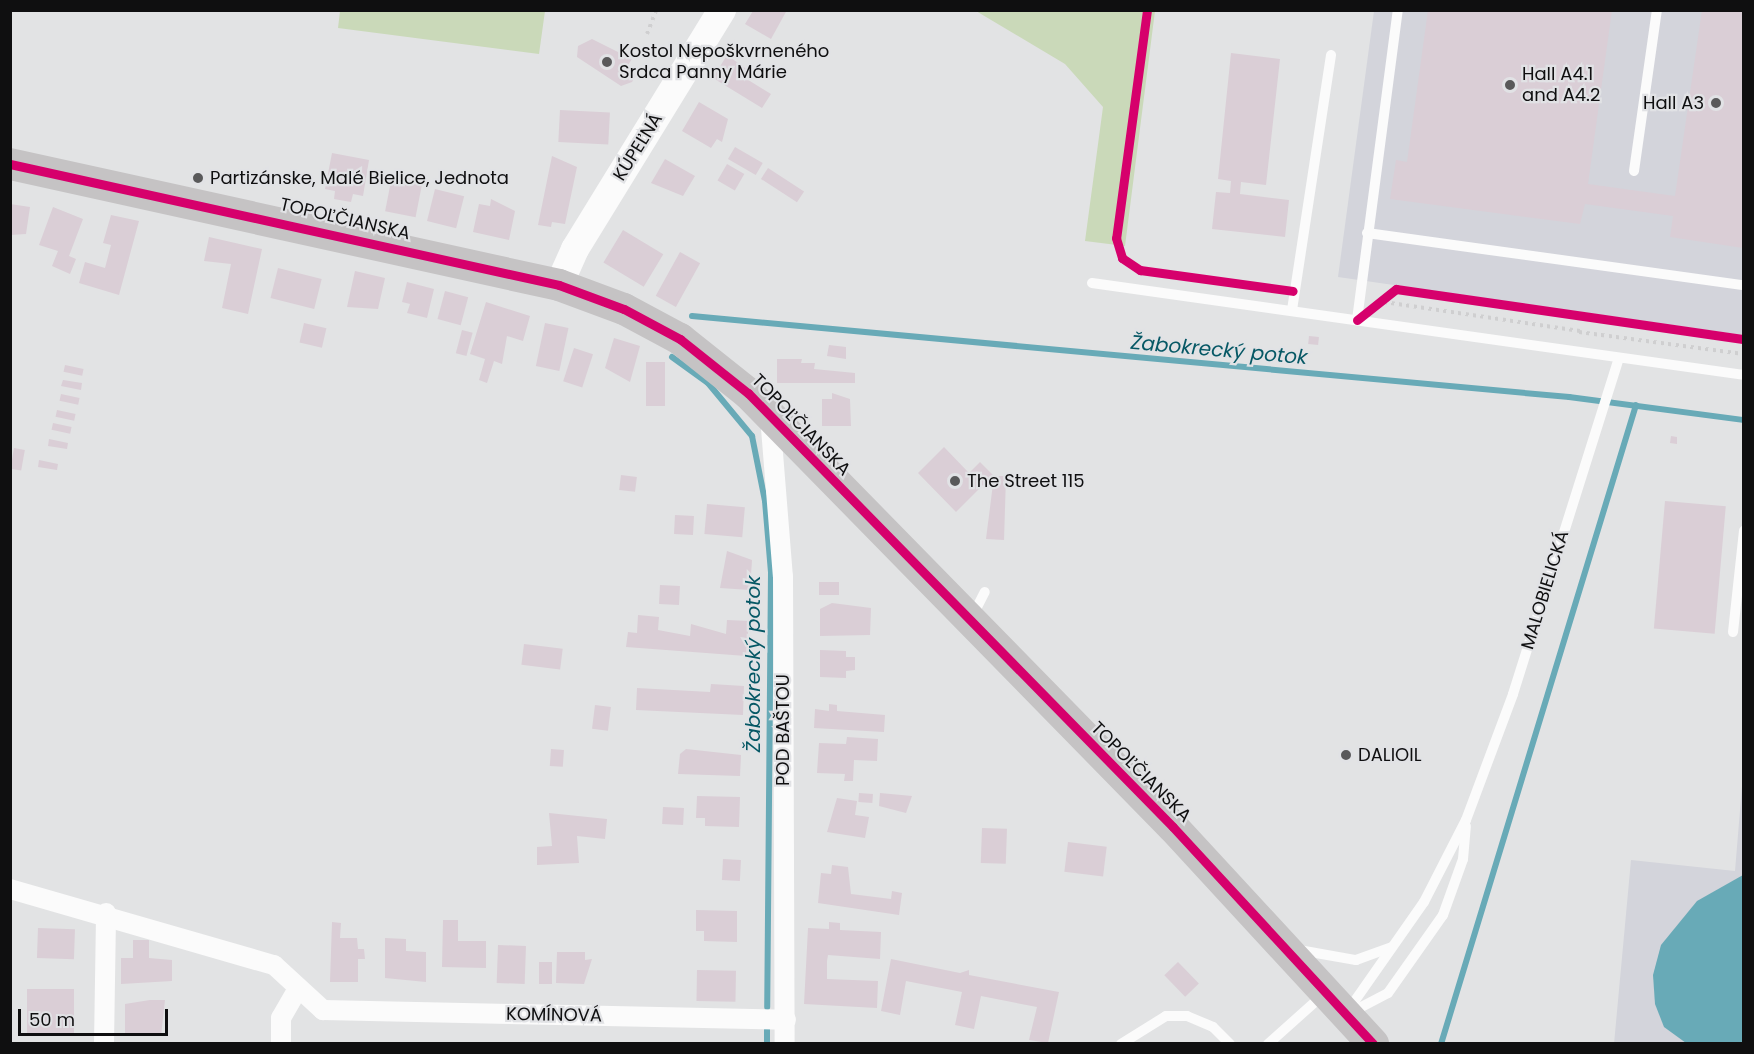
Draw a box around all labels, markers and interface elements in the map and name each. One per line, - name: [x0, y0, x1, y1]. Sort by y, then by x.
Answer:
- place label: Kostol Nepoškvrneného Srdca Panny Márie: [619, 41, 829, 84]
- marker: Kostol Nepoškvrneného Srdca Panny Márie: [600, 55, 614, 69]
- place label: Hall A4.1 and A4.2: [1522, 64, 1600, 106]
- marker: Hall A4.1 and A4.2: [1503, 78, 1517, 92]
- place label: Hall A3: [1643, 92, 1704, 114]
- marker: Hall A3: [1709, 96, 1723, 110]
- street label: KÚPEĽNÁ: [609, 109, 667, 185]
- place label: Partizánske, Malé Bielice, Jednota: [210, 167, 509, 189]
- marker: Partizánske, Malé Bielice, Jednota: [191, 171, 205, 185]
- street label: TOPOĽČIANSKA: [278, 194, 412, 244]
- water label: Žabokrecký potok: [1130, 330, 1308, 370]
- street label: TOPOĽČIANSKA: [747, 370, 855, 480]
- place label: The Street 115: [967, 470, 1085, 492]
- marker: The Street 115: [948, 474, 962, 488]
- street label: MALOBIELICKÁ: [1517, 528, 1573, 652]
- water label: Žabokrecký potok: [741, 575, 765, 753]
- street label: POD BAŠTOU: [772, 674, 794, 786]
- street label: TOPOĽČIANSKA: [1086, 717, 1196, 827]
- place label: DALIOIL: [1358, 744, 1421, 766]
- marker: DALIOIL: [1339, 748, 1353, 762]
- scale bar: [21, 997, 171, 1035]
- street label: KOMÍNOVÁ: [506, 1003, 602, 1027]
- text: 50 m: [29, 1007, 75, 1032]

